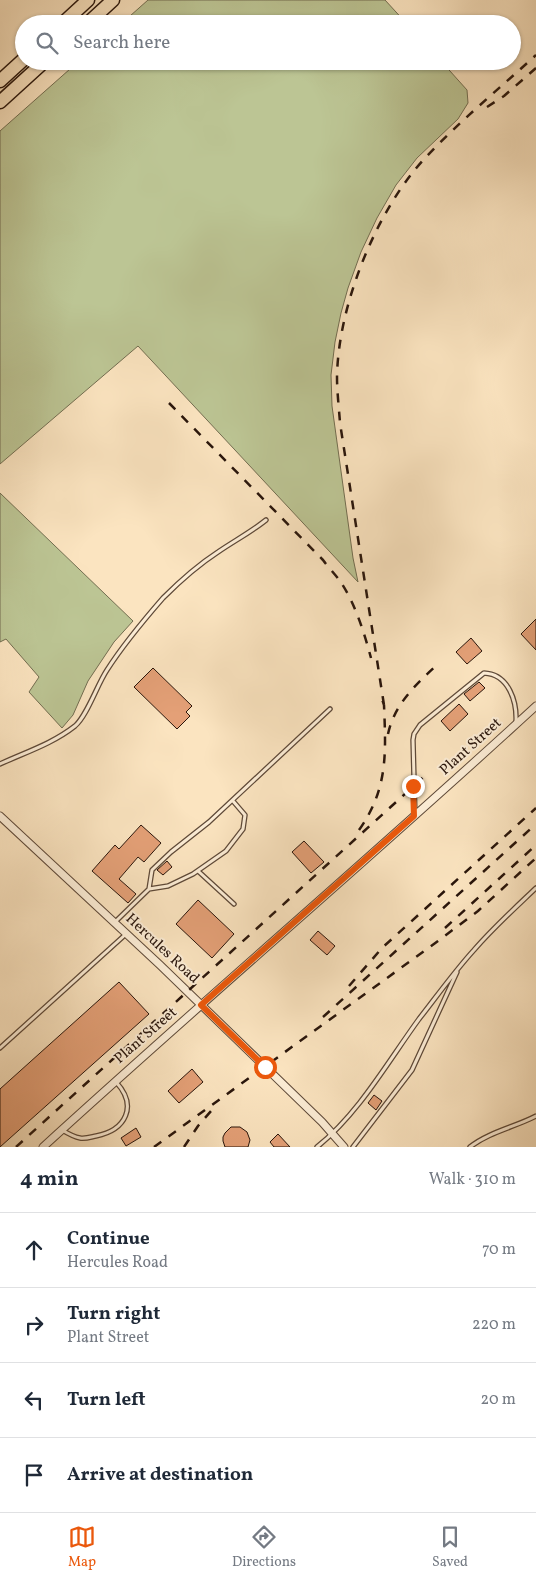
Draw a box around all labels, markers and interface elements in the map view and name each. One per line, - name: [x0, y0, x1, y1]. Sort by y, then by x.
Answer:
- search box: [15, 15, 521, 70]
- icon: search: [33, 29, 61, 57]
- text: Search here: [73, 30, 170, 56]
- street label: Plant Street: [435, 713, 507, 781]
- route end: [402, 775, 425, 798]
- street label: Hercules Road: [120, 909, 204, 989]
- street label: Plant Street: [110, 1003, 182, 1069]
- route start: [254, 1056, 277, 1079]
- text: 4 min: [20, 1165, 79, 1194]
- text: Walk · 310 m: [429, 1169, 516, 1191]
- text: Continue: [67, 1226, 150, 1252]
- icon: ahead: [20, 1236, 48, 1264]
- text: 70 m: [482, 1239, 516, 1261]
- text: Hercules Road: [67, 1252, 168, 1274]
- text: Turn right: [67, 1301, 160, 1327]
- icon: right: [20, 1311, 48, 1339]
- text: 220 m: [472, 1314, 516, 1336]
- text: Plant Street: [67, 1327, 149, 1349]
- icon: left: [20, 1386, 48, 1414]
- text: Turn left: [67, 1387, 146, 1413]
- text: 20 m: [481, 1389, 516, 1411]
- icon: arrive: [20, 1461, 48, 1489]
- text: Arrive at destination: [67, 1462, 253, 1488]
- tab: Map: [68, 1523, 96, 1572]
- tab: Directions: [232, 1523, 296, 1572]
- tab: Saved: [432, 1523, 468, 1572]

